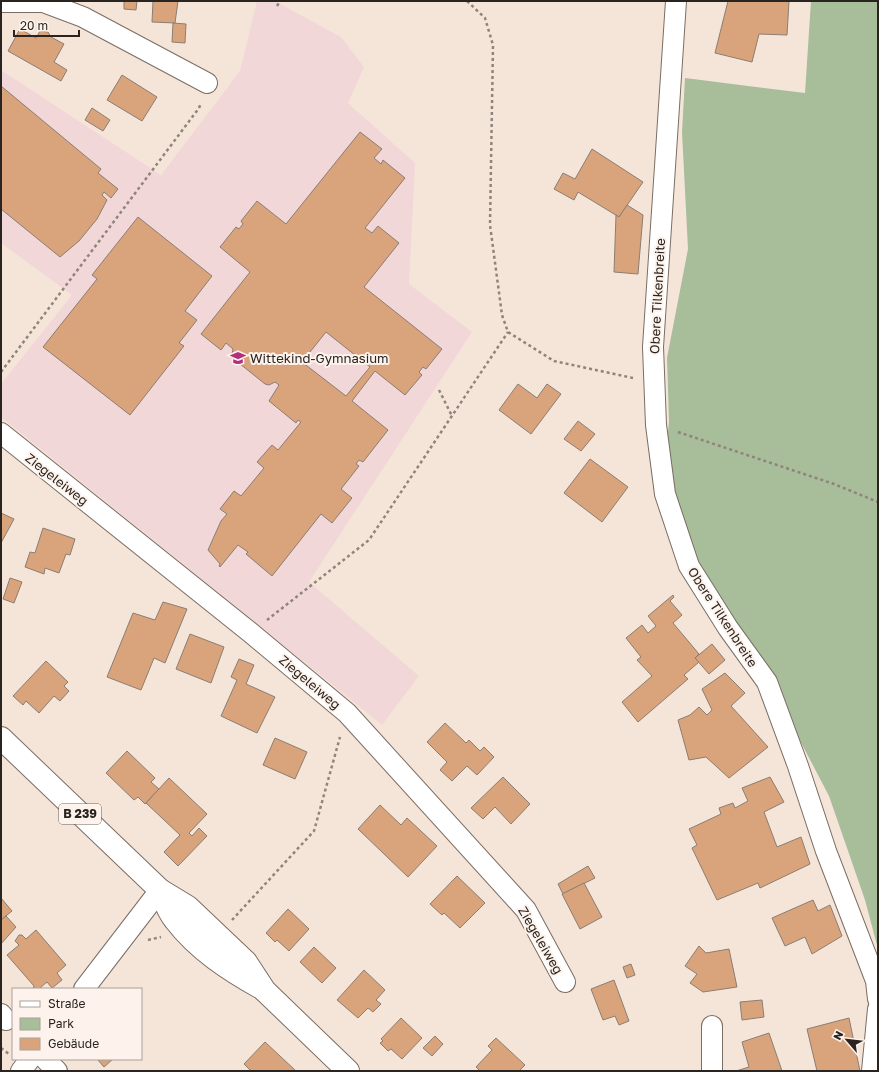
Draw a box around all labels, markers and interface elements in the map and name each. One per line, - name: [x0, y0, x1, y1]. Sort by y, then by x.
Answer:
- scale bar: [14, 12, 79, 38]
- text: 20 m: [20, 18, 48, 33]
- street label: Obere Tilkenbreite: [646, 238, 668, 354]
- school or university icon: Wittekind-Gymnasium: [229, 349, 247, 367]
- place label: Wittekind-Gymnasium: [250, 350, 389, 366]
- street label: Ziegeleiweg: [22, 449, 92, 509]
- street label: Obere Tilkenbreite: [685, 564, 761, 670]
- street label: Ziegeleiweg: [276, 652, 344, 712]
- road number: B 239: [59, 804, 101, 824]
- street label: Ziegeleiweg: [515, 903, 567, 977]
- legend: [12, 988, 142, 1060]
- text: Straße: [48, 996, 86, 1011]
- text: Park: [48, 1016, 74, 1031]
- north arrow: [827, 1020, 867, 1060]
- text: N: [830, 1028, 845, 1042]
- text: Gebäude: [48, 1036, 99, 1051]

